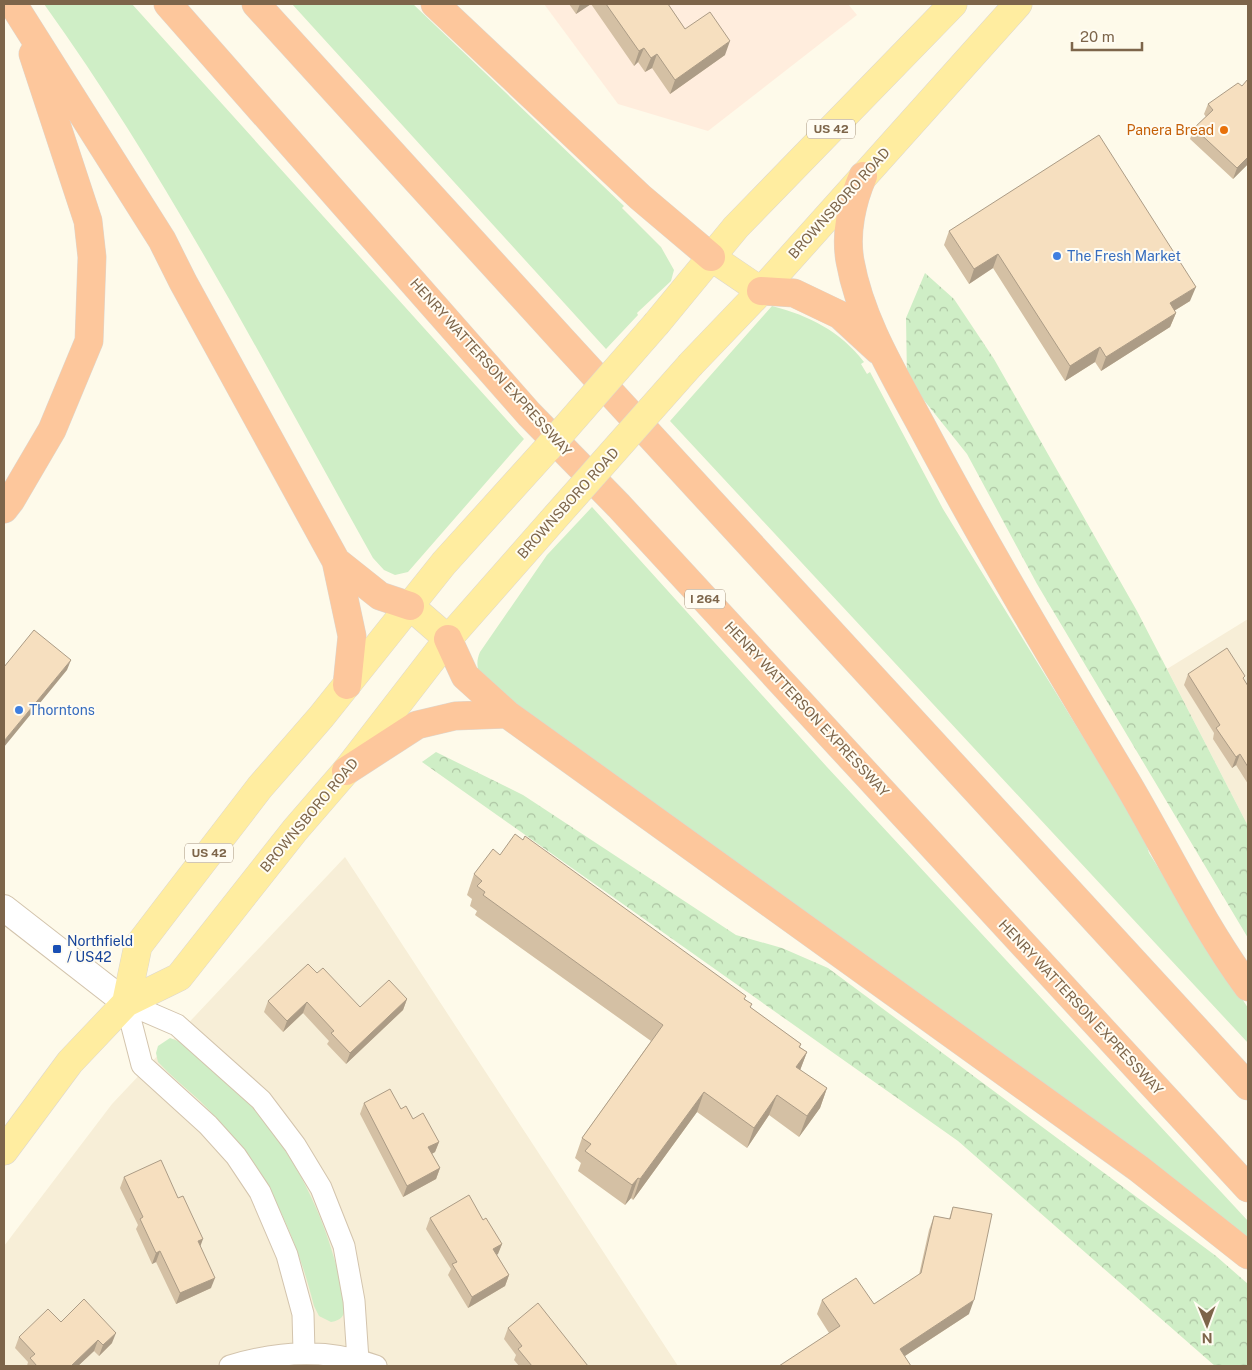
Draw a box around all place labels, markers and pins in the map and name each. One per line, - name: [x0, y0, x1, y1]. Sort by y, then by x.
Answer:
- place label: Panera Bread: [1126, 122, 1214, 138]
- marker: Panera Bread: [1218, 124, 1230, 136]
- place label: The Fresh Market: [1067, 248, 1181, 264]
- marker: The Fresh Market: [1051, 250, 1063, 262]
- place label: Thorntons: [29, 702, 95, 718]
- marker: Thorntons: [13, 704, 25, 716]
- place label: Northfield / US42: [67, 933, 133, 965]
- marker: Northfield / US42: [51, 943, 63, 955]

